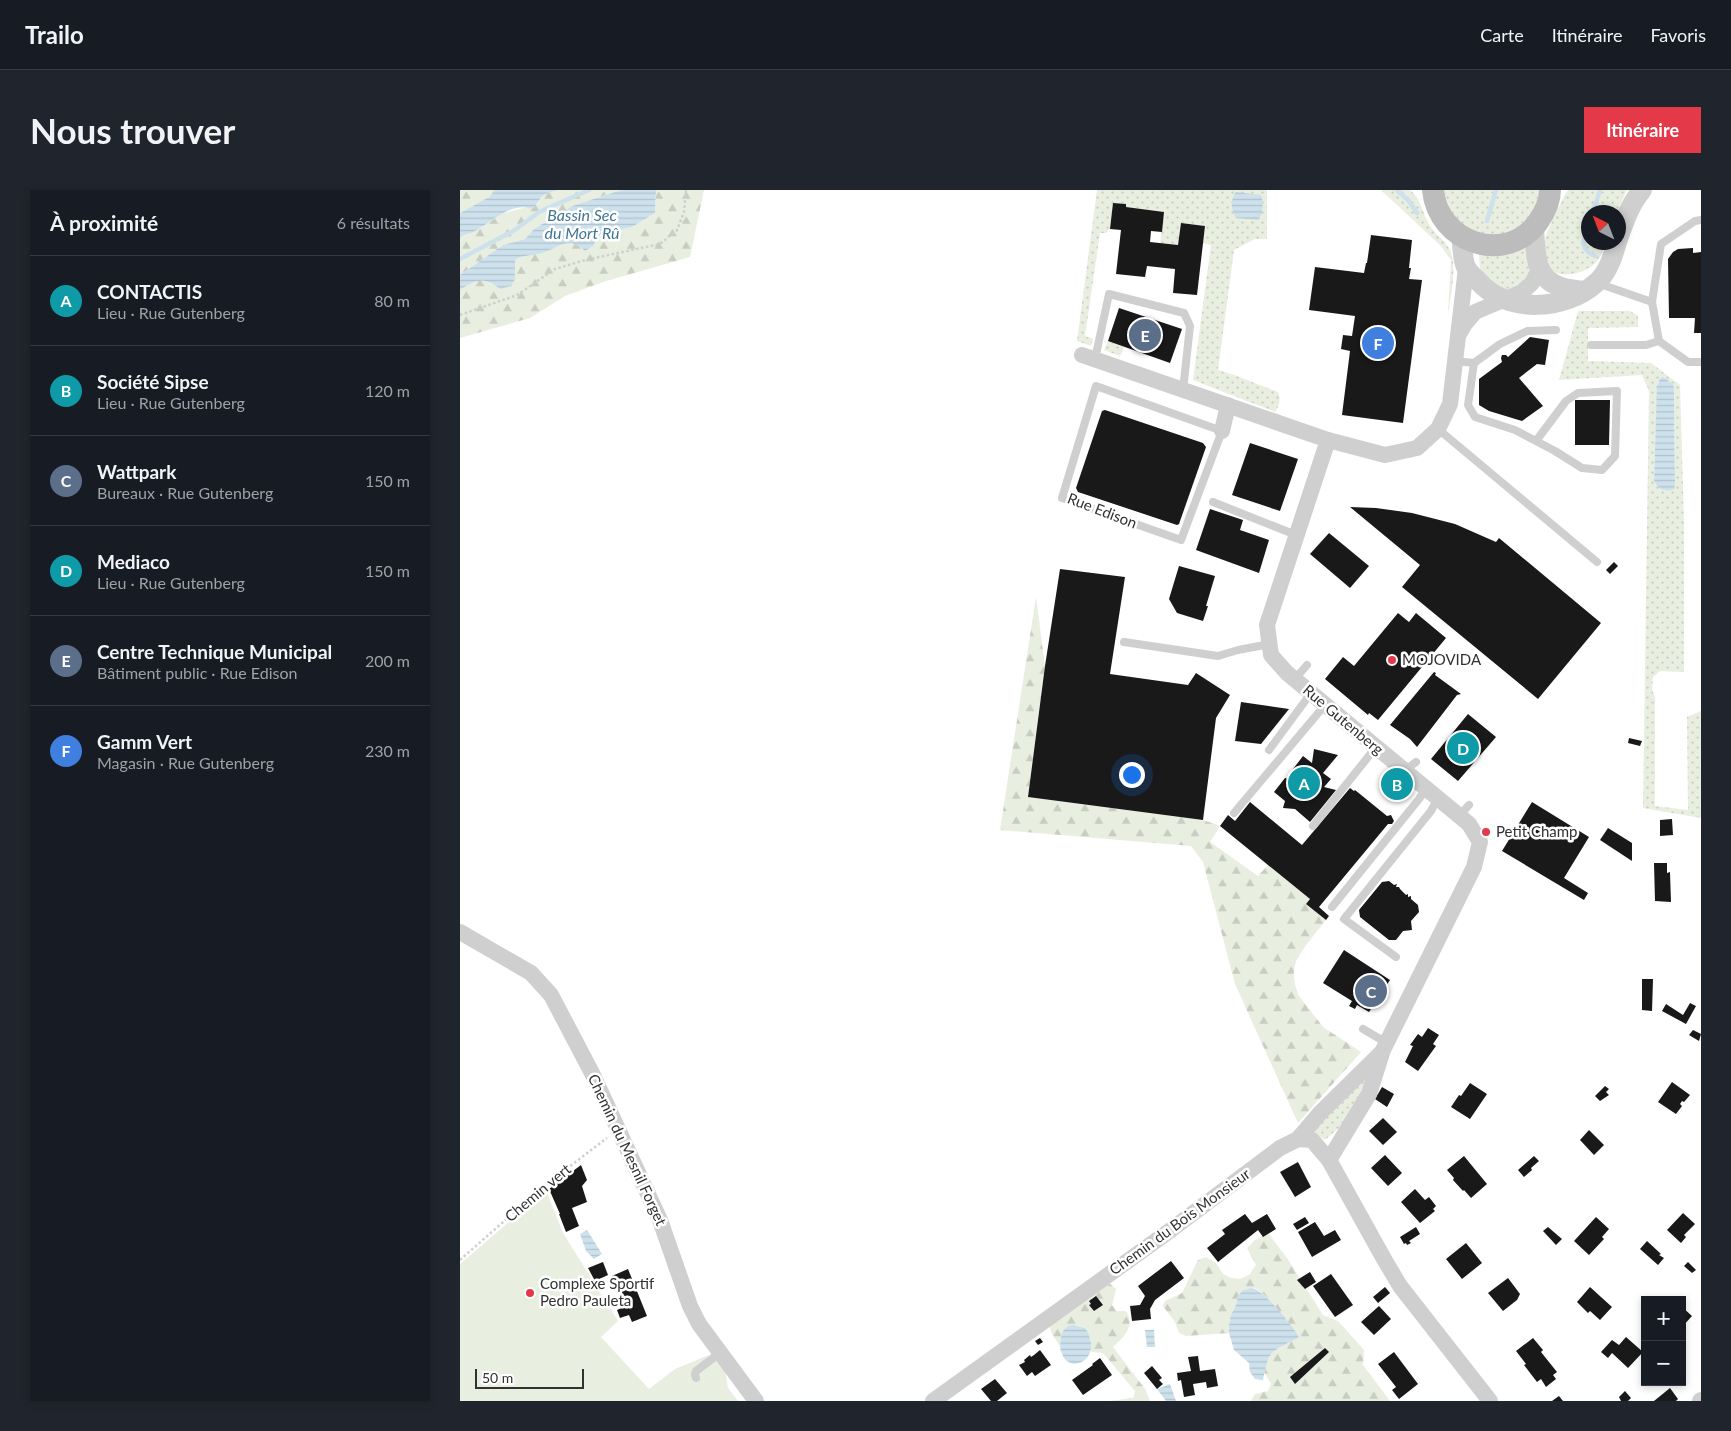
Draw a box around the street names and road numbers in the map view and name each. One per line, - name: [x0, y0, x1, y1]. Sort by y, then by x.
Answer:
- street label: Rue Edison: [1065, 489, 1140, 532]
- street label: Rue Gutenberg: [1300, 680, 1388, 758]
- street label: Chemin du Mesnil Forget: [585, 1071, 671, 1229]
- street label: Chemin vert: [501, 1159, 574, 1225]
- street label: Chemin du Bois Monsieur: [1106, 1164, 1254, 1278]

